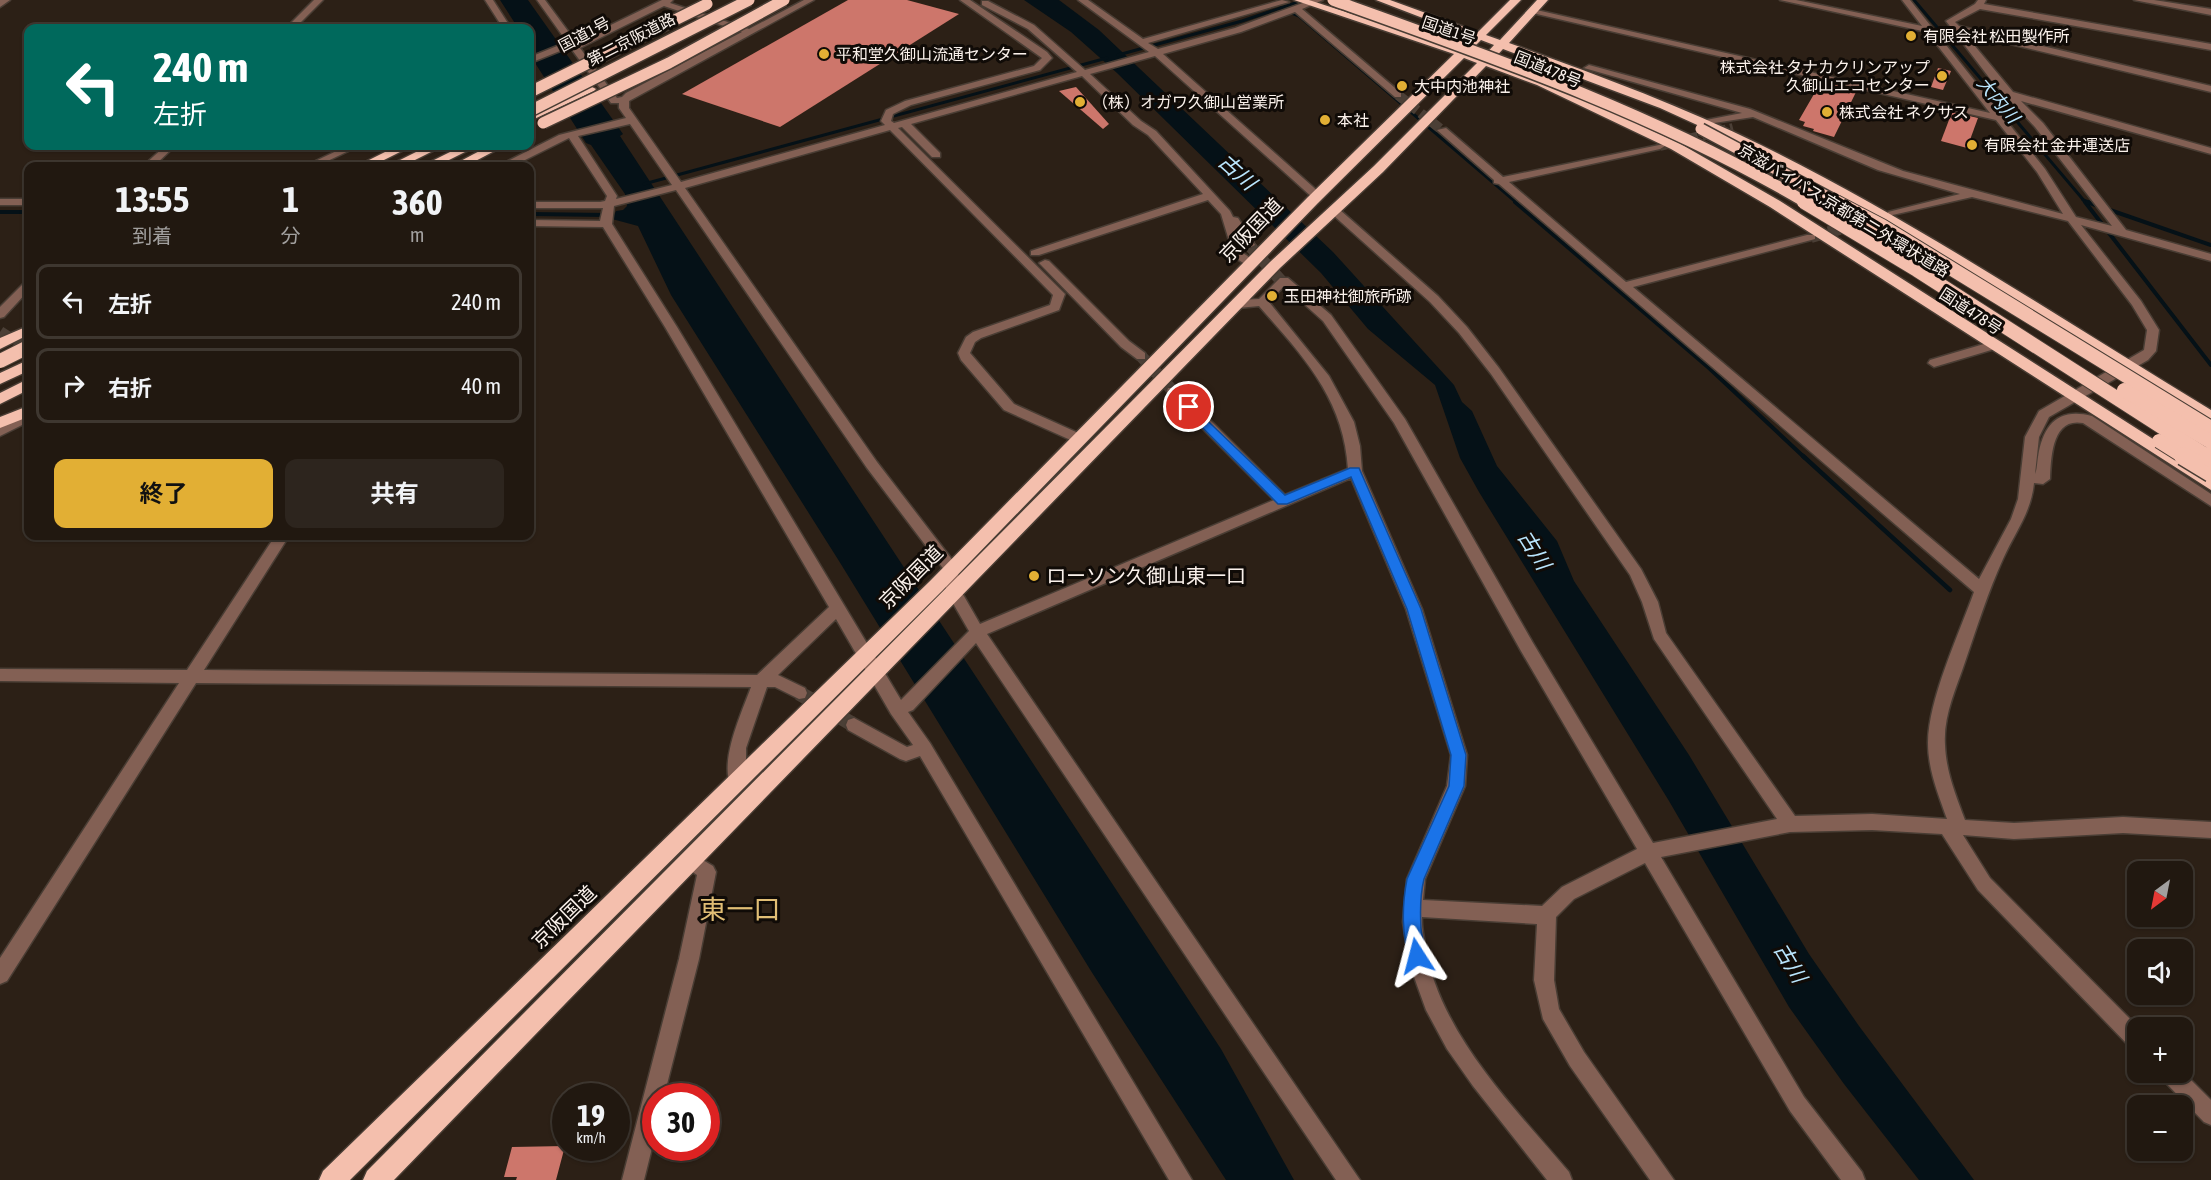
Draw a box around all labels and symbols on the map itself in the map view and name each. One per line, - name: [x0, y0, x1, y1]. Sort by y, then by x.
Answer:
- street label: 第二京阪道路: [584, 9, 678, 69]
- street label: 国道1号: [1420, 12, 1478, 48]
- street label: 国道1号: [555, 13, 613, 55]
- place label: 有限会社 松田製作所: [1923, 27, 2069, 45]
- marker: 有限会社 松田製作所: [1904, 29, 1918, 43]
- place label: 平和堂久御山流通センター: [836, 45, 1028, 63]
- marker: 平和堂久御山流通センター: [817, 47, 831, 61]
- street label: 国道478号: [1512, 47, 1584, 91]
- place label: 株式会社 タナカクリンアップ 久御山エコセンター: [1720, 58, 1930, 94]
- marker: 株式会社 タナカクリンアップ 久御山エコセンター: [1935, 69, 1949, 83]
- water label: 大内川: [1973, 72, 2025, 129]
- place label: 大中内池神社: [1414, 77, 1510, 95]
- marker: 大中内池神社: [1395, 79, 1409, 93]
- place label: （株）オガワ久御山営業所: [1092, 93, 1284, 111]
- marker: （株）オガワ久御山営業所: [1073, 95, 1087, 109]
- place label: 株式会社 ネクサス: [1839, 103, 1969, 121]
- marker: 株式会社 ネクサス: [1820, 105, 1834, 119]
- place label: 本社: [1337, 111, 1369, 129]
- marker: 本社: [1318, 113, 1332, 127]
- place label: 有限会社 金井運送店: [1984, 136, 2130, 154]
- marker: 有限会社 金井運送店: [1965, 138, 1979, 152]
- street label: 京滋バイパス;京都第二外環状道路: [1735, 140, 1953, 280]
- water label: 古川: [1214, 148, 1263, 196]
- street label: 京阪国道: [1215, 193, 1287, 266]
- street label: 国道478号: [1937, 284, 2005, 338]
- place label: 玉田神社御旅所跡: [1284, 287, 1412, 305]
- marker: 玉田神社御旅所跡: [1265, 289, 1279, 303]
- pin: [1163, 381, 1214, 432]
- water label: 古川: [1514, 525, 1557, 575]
- street label: 京阪国道: [874, 540, 947, 613]
- place label: ローソン久御山東一口: [1046, 564, 1246, 587]
- marker: ローソン久御山東一口: [1027, 569, 1041, 583]
- north arrow: [2127, 861, 2193, 927]
- street label: 京阪国道: [527, 881, 600, 953]
- district label: 東一口: [700, 894, 781, 925]
- position arrow: [1385, 924, 1449, 988]
- water label: 古川: [1770, 938, 1813, 988]
- speed limit sign: 30: [642, 1083, 720, 1161]

